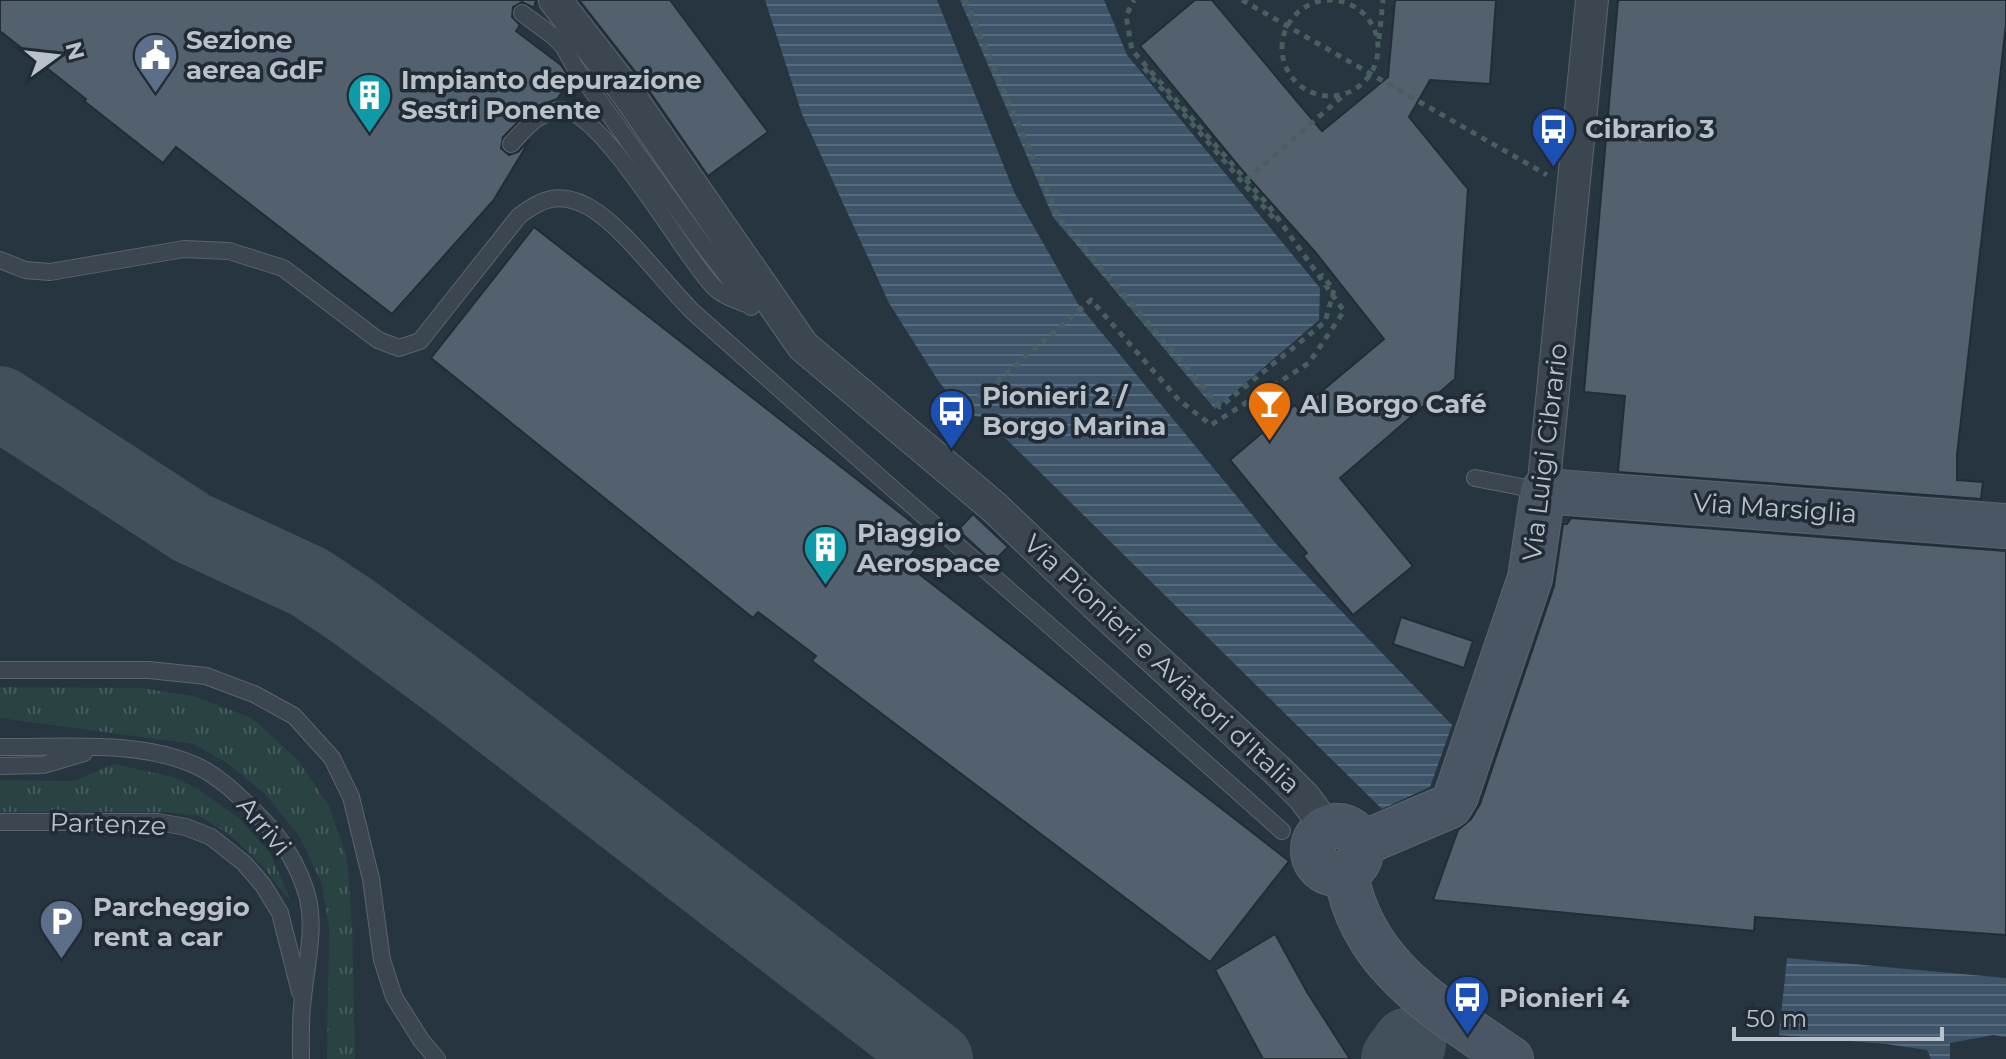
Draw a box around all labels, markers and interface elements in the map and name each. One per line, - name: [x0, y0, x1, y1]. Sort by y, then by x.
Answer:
- north arrow: [16, 16, 96, 96]
- place label: Sezione aerea GdF: [186, 24, 324, 86]
- public building icon: Sezione aerea GdF: [131, 31, 179, 94]
- text: N: [59, 39, 90, 63]
- place label: Impianto depurazione Sestri Ponente: [401, 64, 702, 126]
- building icon: Impianto depurazione Sestri Ponente: [346, 71, 394, 134]
- bus stop icon: Cibrario 3: [1530, 105, 1578, 168]
- place label: Cibrario 3: [1585, 113, 1715, 145]
- street label: Via Luigi Cibrario: [1516, 341, 1574, 563]
- place label: Pionieri 2 / Borgo Marina: [982, 380, 1166, 442]
- bar icon: Al Borgo Café: [1245, 380, 1293, 443]
- bus stop icon: Pionieri 2 / Borgo Marina: [927, 387, 975, 450]
- place label: Al Borgo Café: [1299, 388, 1487, 420]
- street label: Via Marsiglia: [1692, 486, 1858, 530]
- place label: Piaggio Aerospace: [856, 517, 1000, 579]
- building icon: Piaggio Aerospace: [802, 524, 850, 587]
- street label: Via Pionieri e Aviatori d'Italia: [1017, 528, 1307, 800]
- street label: Arrivi: [230, 790, 298, 862]
- street label: Partenze: [49, 806, 167, 842]
- place label: Parcheggio rent a car: [93, 891, 250, 953]
- parking icon: Parcheggio rent a car: [38, 898, 86, 961]
- bus stop icon: Pionieri 4: [1444, 974, 1492, 1037]
- place label: Pionieri 4: [1499, 982, 1629, 1014]
- scale bar: [1734, 991, 1942, 1041]
- text: 50 m: [1746, 1004, 1807, 1033]

